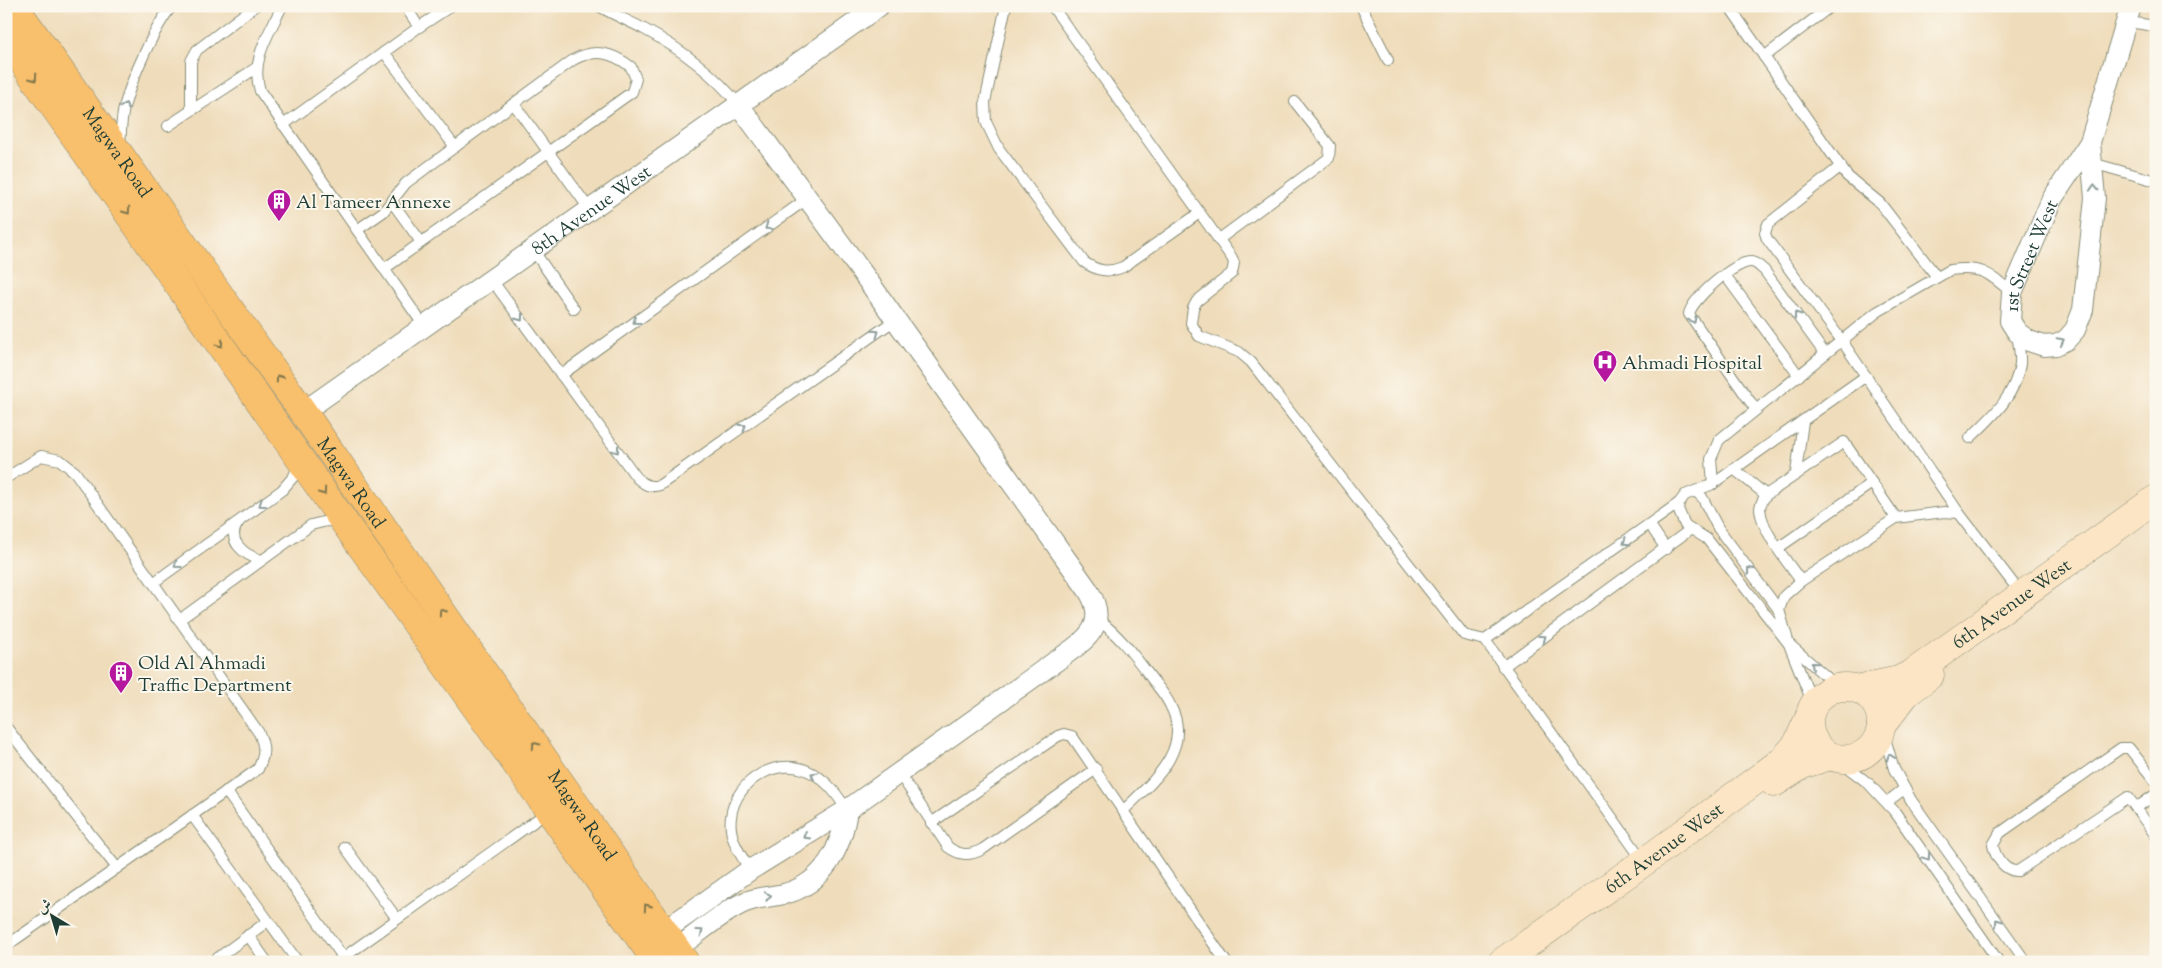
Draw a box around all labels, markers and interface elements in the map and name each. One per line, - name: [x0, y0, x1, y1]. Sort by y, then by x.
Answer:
- one-way arrow: [28, 72, 37, 82]
- street label: Magwa Road: [74, 103, 157, 204]
- one-way arrow: [119, 103, 129, 111]
- street label: 8th Avenue West: [527, 159, 658, 263]
- one-way arrow: [2089, 184, 2100, 192]
- building icon: Al Tameer Annexe: [266, 188, 292, 222]
- place label: Al Tameer Annexe: [296, 190, 451, 217]
- street label: 1st Street West: [2000, 195, 2066, 313]
- one-way arrow: [121, 205, 130, 215]
- one-way arrow: [764, 221, 774, 230]
- one-way arrow: [1794, 311, 1803, 321]
- one-way arrow: [514, 313, 523, 322]
- one-way arrow: [632, 315, 642, 324]
- one-way arrow: [1687, 315, 1697, 324]
- one-way arrow: [870, 330, 879, 339]
- one-way arrow: [2055, 337, 2064, 347]
- one-way arrow: [214, 339, 223, 348]
- hospital icon: Ahmadi Hospital: [1592, 349, 1618, 383]
- place label: Ahmadi Hospital: [1622, 351, 1762, 378]
- one-way arrow: [276, 374, 285, 384]
- one-way arrow: [737, 424, 747, 433]
- street label: Magwa Road: [309, 433, 391, 535]
- one-way arrow: [610, 444, 619, 454]
- one-way arrow: [317, 486, 326, 496]
- one-way arrow: [258, 498, 268, 507]
- one-way arrow: [1622, 536, 1631, 545]
- street label: 6th Avenue West: [1947, 553, 2078, 657]
- one-way arrow: [174, 559, 183, 569]
- one-way arrow: [1747, 566, 1756, 576]
- one-way arrow: [439, 608, 448, 618]
- one-way arrow: [1537, 635, 1547, 644]
- place label: Old Al Ahmadi Traffic Department: [138, 651, 292, 700]
- building icon: Old Al Ahmadi Traffic Department: [108, 660, 134, 694]
- one-way arrow: [1810, 662, 1819, 671]
- one-way arrow: [532, 742, 541, 751]
- one-way arrow: [1886, 754, 1896, 762]
- street label: Magwa Road: [540, 766, 622, 867]
- one-way arrow: [811, 772, 820, 782]
- street label: 6th Avenue West: [1600, 797, 1730, 902]
- one-way arrow: [802, 829, 811, 839]
- one-way arrow: [1921, 852, 1930, 861]
- north arrow: [28, 890, 78, 940]
- one-way arrow: [763, 892, 772, 902]
- text: ش: [34, 895, 57, 919]
- one-way arrow: [644, 904, 653, 913]
- one-way arrow: [1995, 918, 2004, 928]
- one-way arrow: [694, 929, 704, 938]

